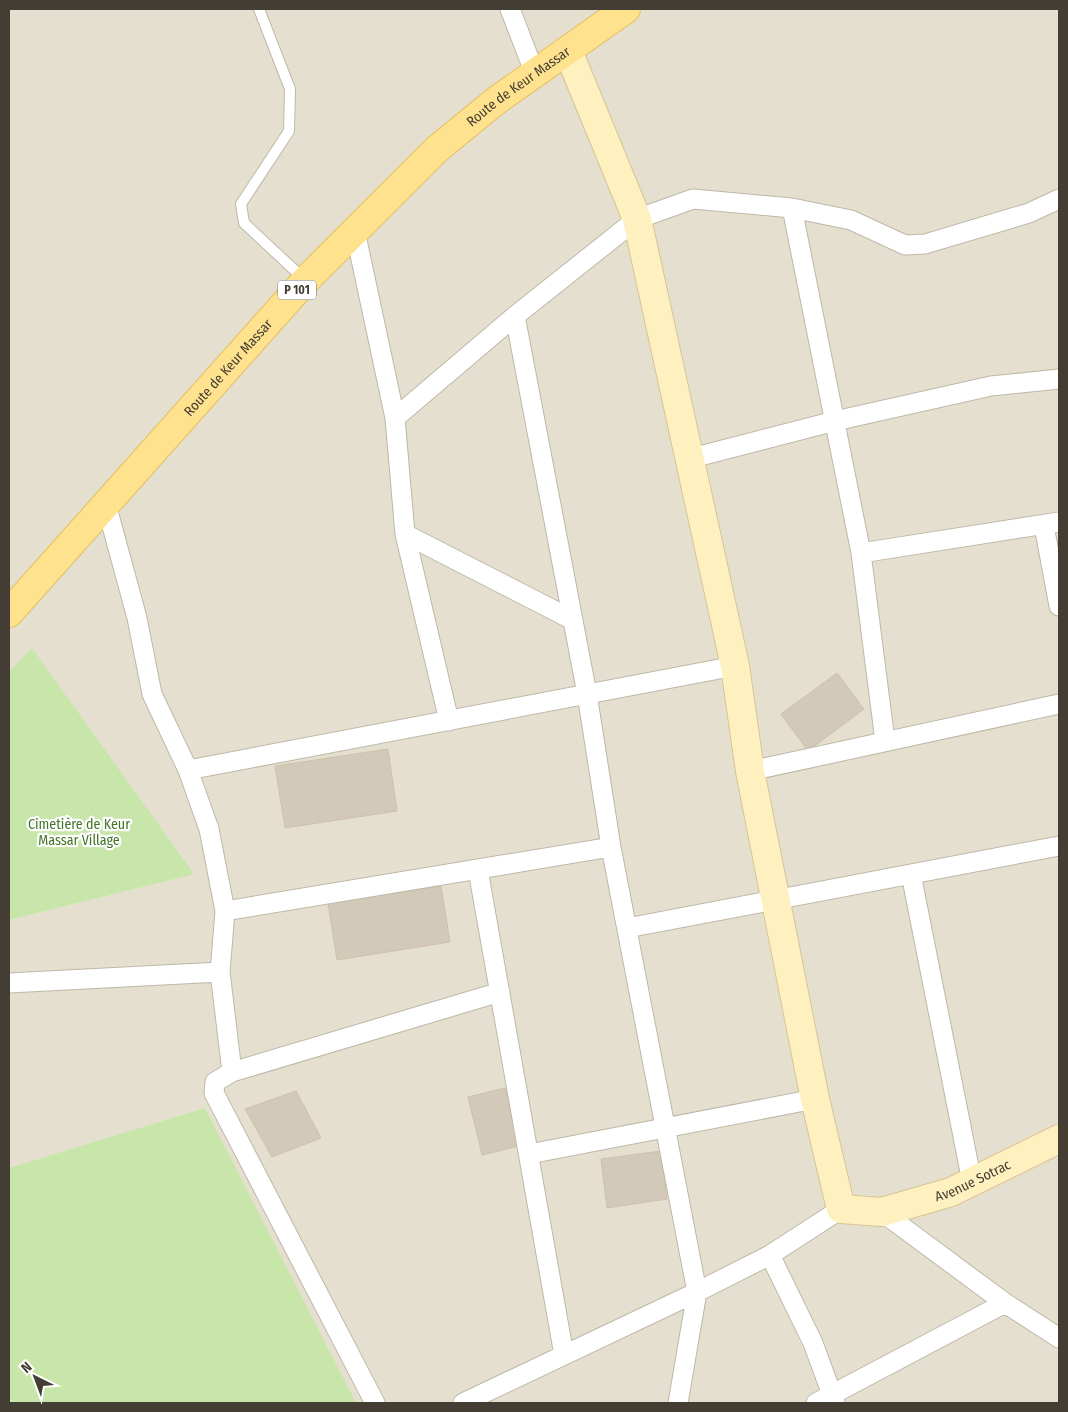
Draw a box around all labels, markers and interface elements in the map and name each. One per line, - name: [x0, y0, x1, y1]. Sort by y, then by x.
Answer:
- street label: Route de Keur Massar: [463, 43, 574, 130]
- road number: P 101: [278, 280, 316, 300]
- street label: Route de Keur Massar: [181, 316, 276, 420]
- park label: Cimetière de Keur Massar Village: [28, 816, 130, 849]
- street label: Avenue Sotrac: [933, 1156, 1013, 1205]
- north arrow: [10, 1352, 60, 1402]
- text: N: [18, 1359, 35, 1377]

